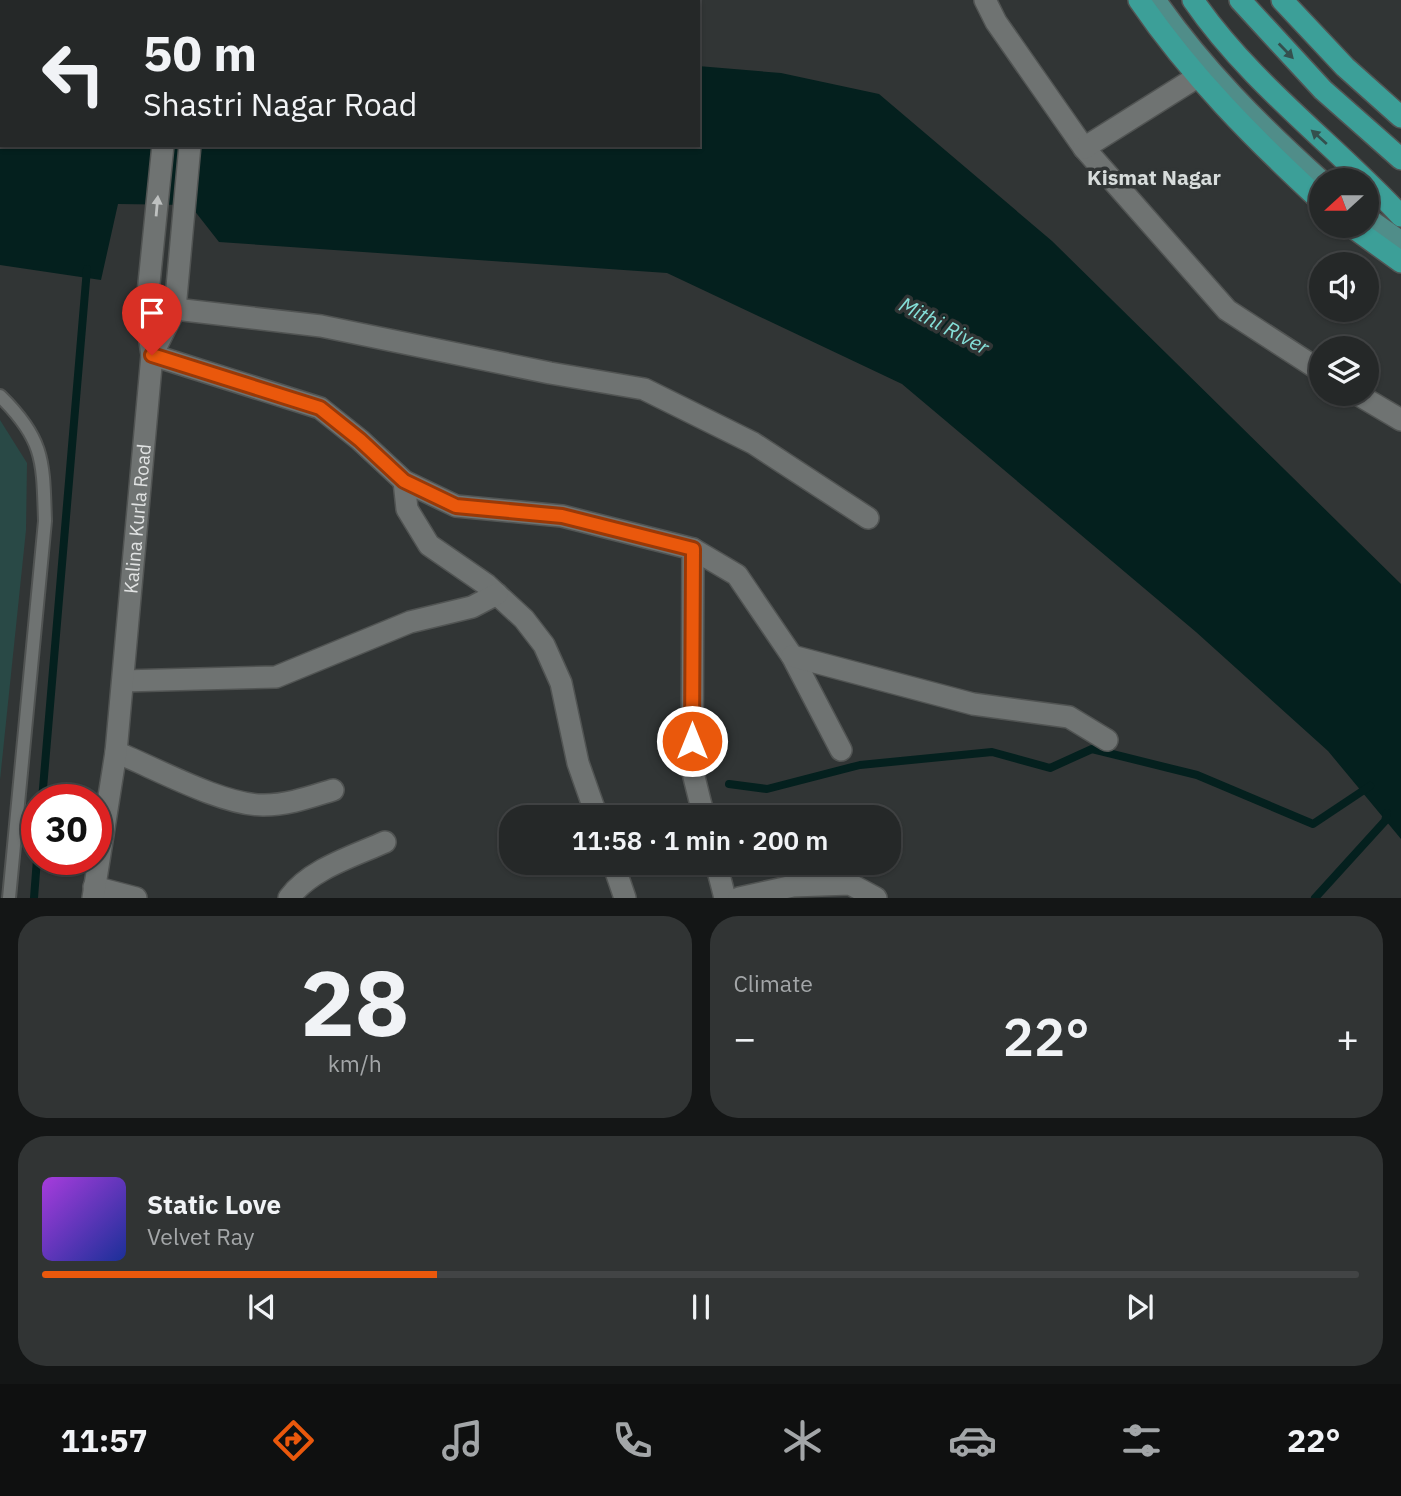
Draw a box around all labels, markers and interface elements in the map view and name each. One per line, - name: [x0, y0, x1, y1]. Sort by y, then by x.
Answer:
- text: 50 m: [143, 21, 257, 84]
- icon: left: [28, 28, 119, 119]
- one-way arrow: [1277, 42, 1293, 59]
- text: Shastri Nagar Road: [143, 83, 417, 125]
- one-way arrow: [1310, 129, 1328, 145]
- district label: Kismat Nagar: [1087, 163, 1221, 191]
- north arrow: [1309, 168, 1379, 238]
- map controls: [1309, 168, 1379, 406]
- one-way arrow: [152, 195, 163, 217]
- button: sound: [1309, 252, 1379, 322]
- pin: [122, 283, 182, 355]
- water label: Mithi River: [895, 290, 996, 361]
- icon: arrive: [133, 294, 171, 332]
- button: layers: [1309, 336, 1379, 406]
- street label: Kalina Kurla Road: [118, 443, 156, 595]
- position arrow: [655, 704, 729, 778]
- speed limit sign: 30: [21, 784, 112, 875]
- text: 11:58 · 1 min · 200 m: [572, 823, 828, 857]
- text: 28: [300, 943, 409, 1061]
- text: Climate: [734, 968, 813, 998]
- text: 22°: [1003, 1003, 1090, 1070]
- text: −: [734, 1013, 756, 1062]
- text: +: [1336, 1013, 1359, 1062]
- text: km/h: [328, 1048, 382, 1078]
- text: Static Love: [147, 1187, 281, 1221]
- text: Velvet Ray: [147, 1221, 254, 1251]
- icon: previous: [243, 1288, 281, 1326]
- icon: pause: [682, 1288, 720, 1326]
- icon: next: [1121, 1288, 1159, 1326]
- icon: directions: [269, 1416, 318, 1465]
- icon: music: [438, 1416, 487, 1465]
- icon: phone: [608, 1416, 657, 1465]
- icon: climate: [778, 1416, 827, 1465]
- icon: car: [948, 1416, 997, 1465]
- icon: filters: [1117, 1416, 1166, 1465]
- text: 11:57: [60, 1419, 148, 1461]
- text: 22°: [1287, 1419, 1341, 1461]

